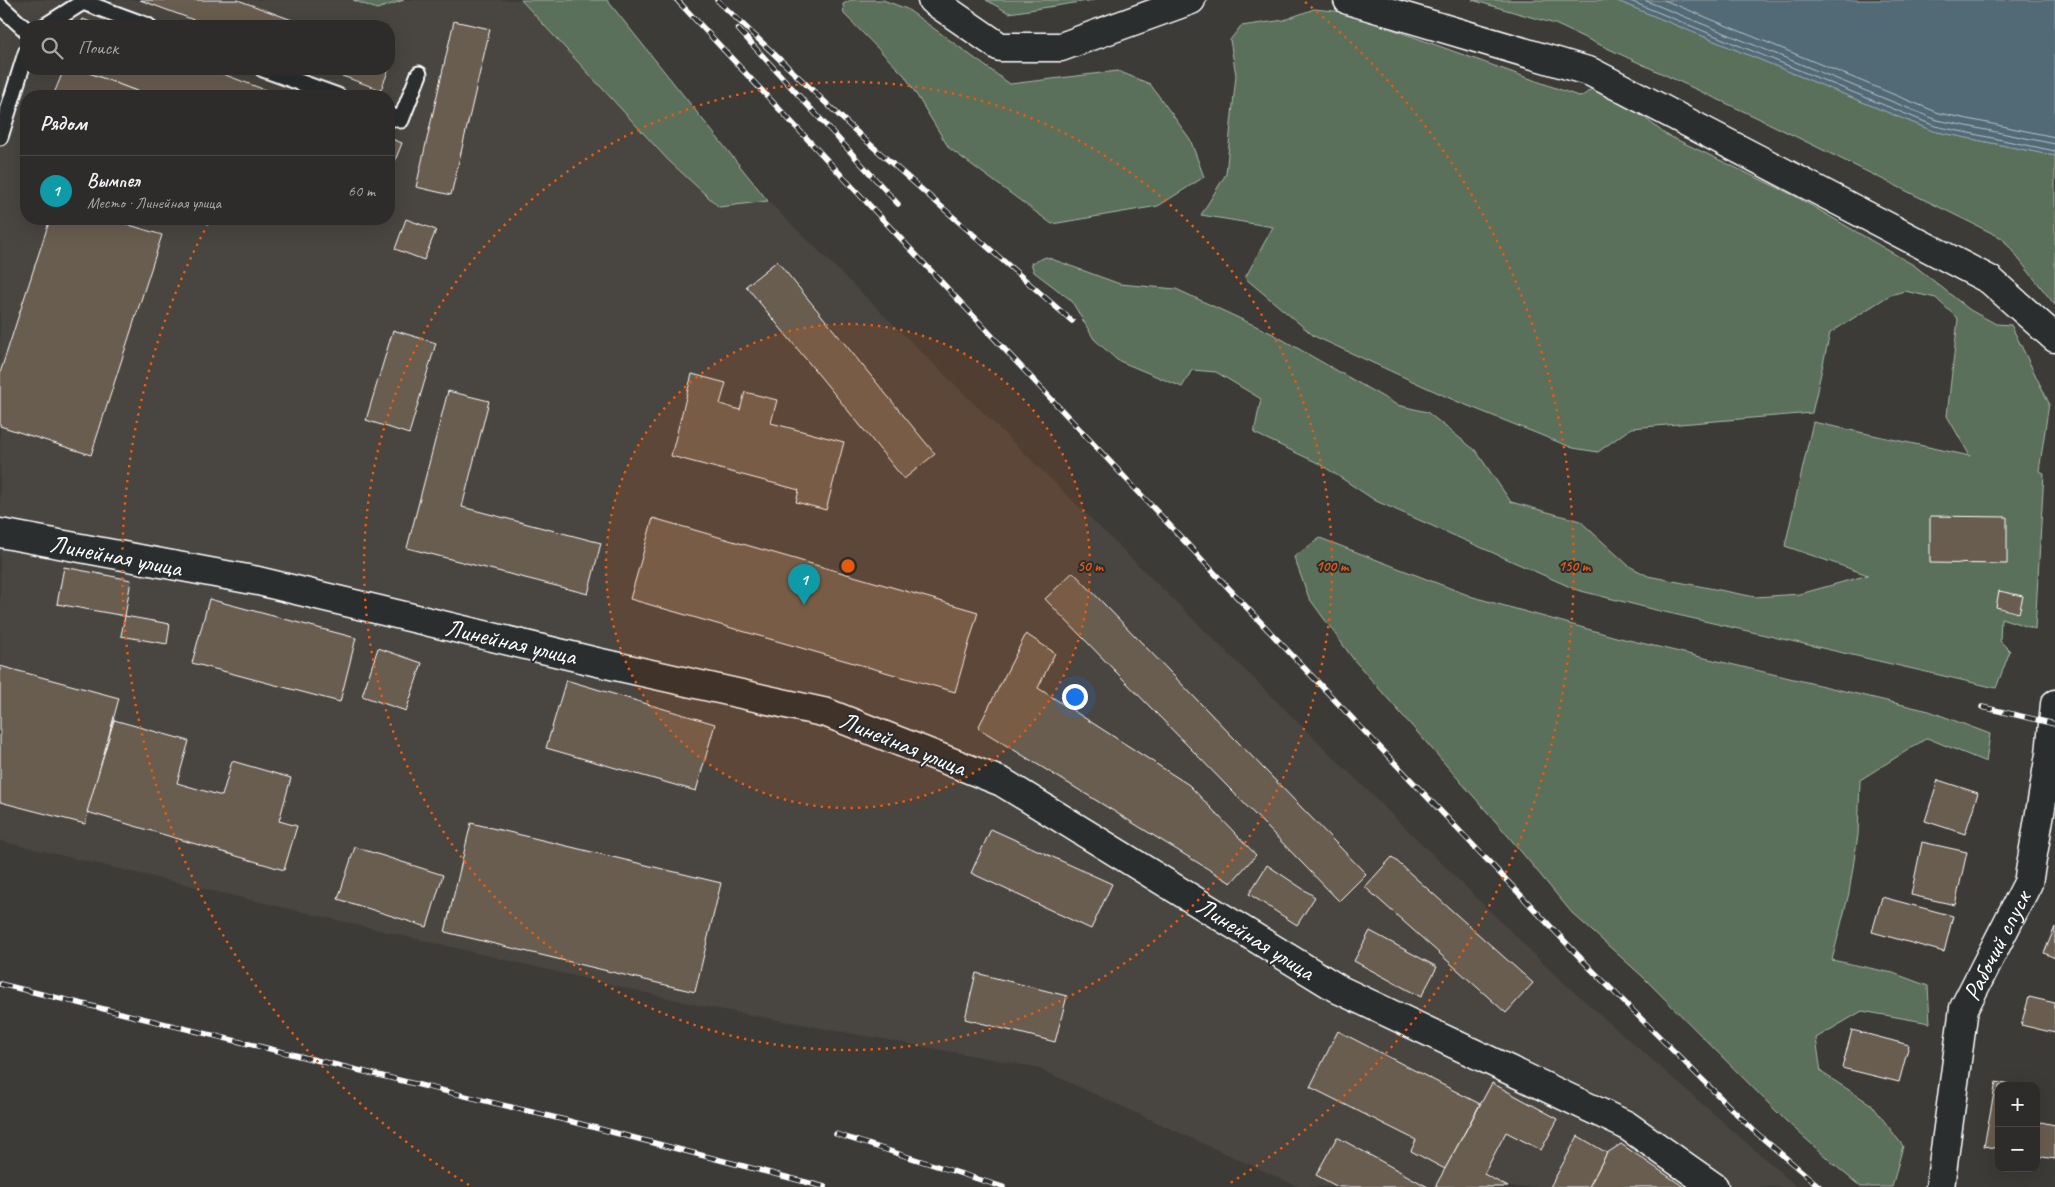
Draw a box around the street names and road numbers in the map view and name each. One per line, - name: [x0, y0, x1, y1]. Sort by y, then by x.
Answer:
- street label: Линейная улица: [47, 528, 186, 585]
- street label: Линейная улица: [442, 611, 581, 673]
- street label: Линейная улица: [835, 704, 972, 785]
- street label: Рабочий спуск: [1956, 883, 2040, 1006]
- street label: Линейная улица: [1190, 890, 1322, 989]

